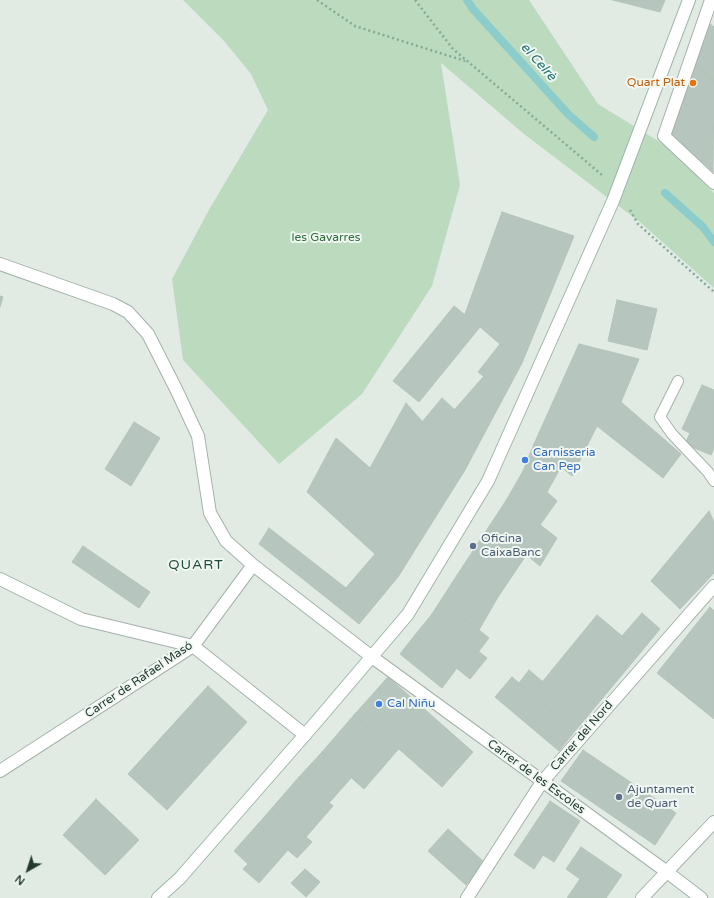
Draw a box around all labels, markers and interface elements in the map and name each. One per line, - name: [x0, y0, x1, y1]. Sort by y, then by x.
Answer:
- water label: el Celrè: [517, 40, 559, 84]
- place label: Quart Plat: [627, 76, 685, 90]
- marker: Quart Plat: [688, 78, 698, 88]
- park label: les Gavarres: [292, 231, 360, 245]
- place label: Carnisseria Can Pep: [533, 446, 596, 474]
- marker: Carnisseria Can Pep: [520, 455, 530, 465]
- place label: Oficina CaixaBanc: [481, 532, 541, 560]
- marker: Oficina CaixaBanc: [468, 541, 478, 551]
- district label: QUART: [168, 557, 224, 573]
- street label: Carrer de Rafael Masó: [82, 639, 196, 721]
- place label: Cal Niñu: [387, 697, 435, 711]
- street label: Carrer del Nord: [548, 698, 616, 774]
- marker: Cal Niñu: [374, 699, 384, 709]
- street label: Carrer de les Escoles: [484, 737, 588, 817]
- place label: Ajuntament de Quart: [627, 783, 694, 811]
- marker: Ajuntament de Quart: [614, 792, 624, 802]
- north arrow: [8, 850, 48, 890]
- text: N: [13, 872, 28, 888]

